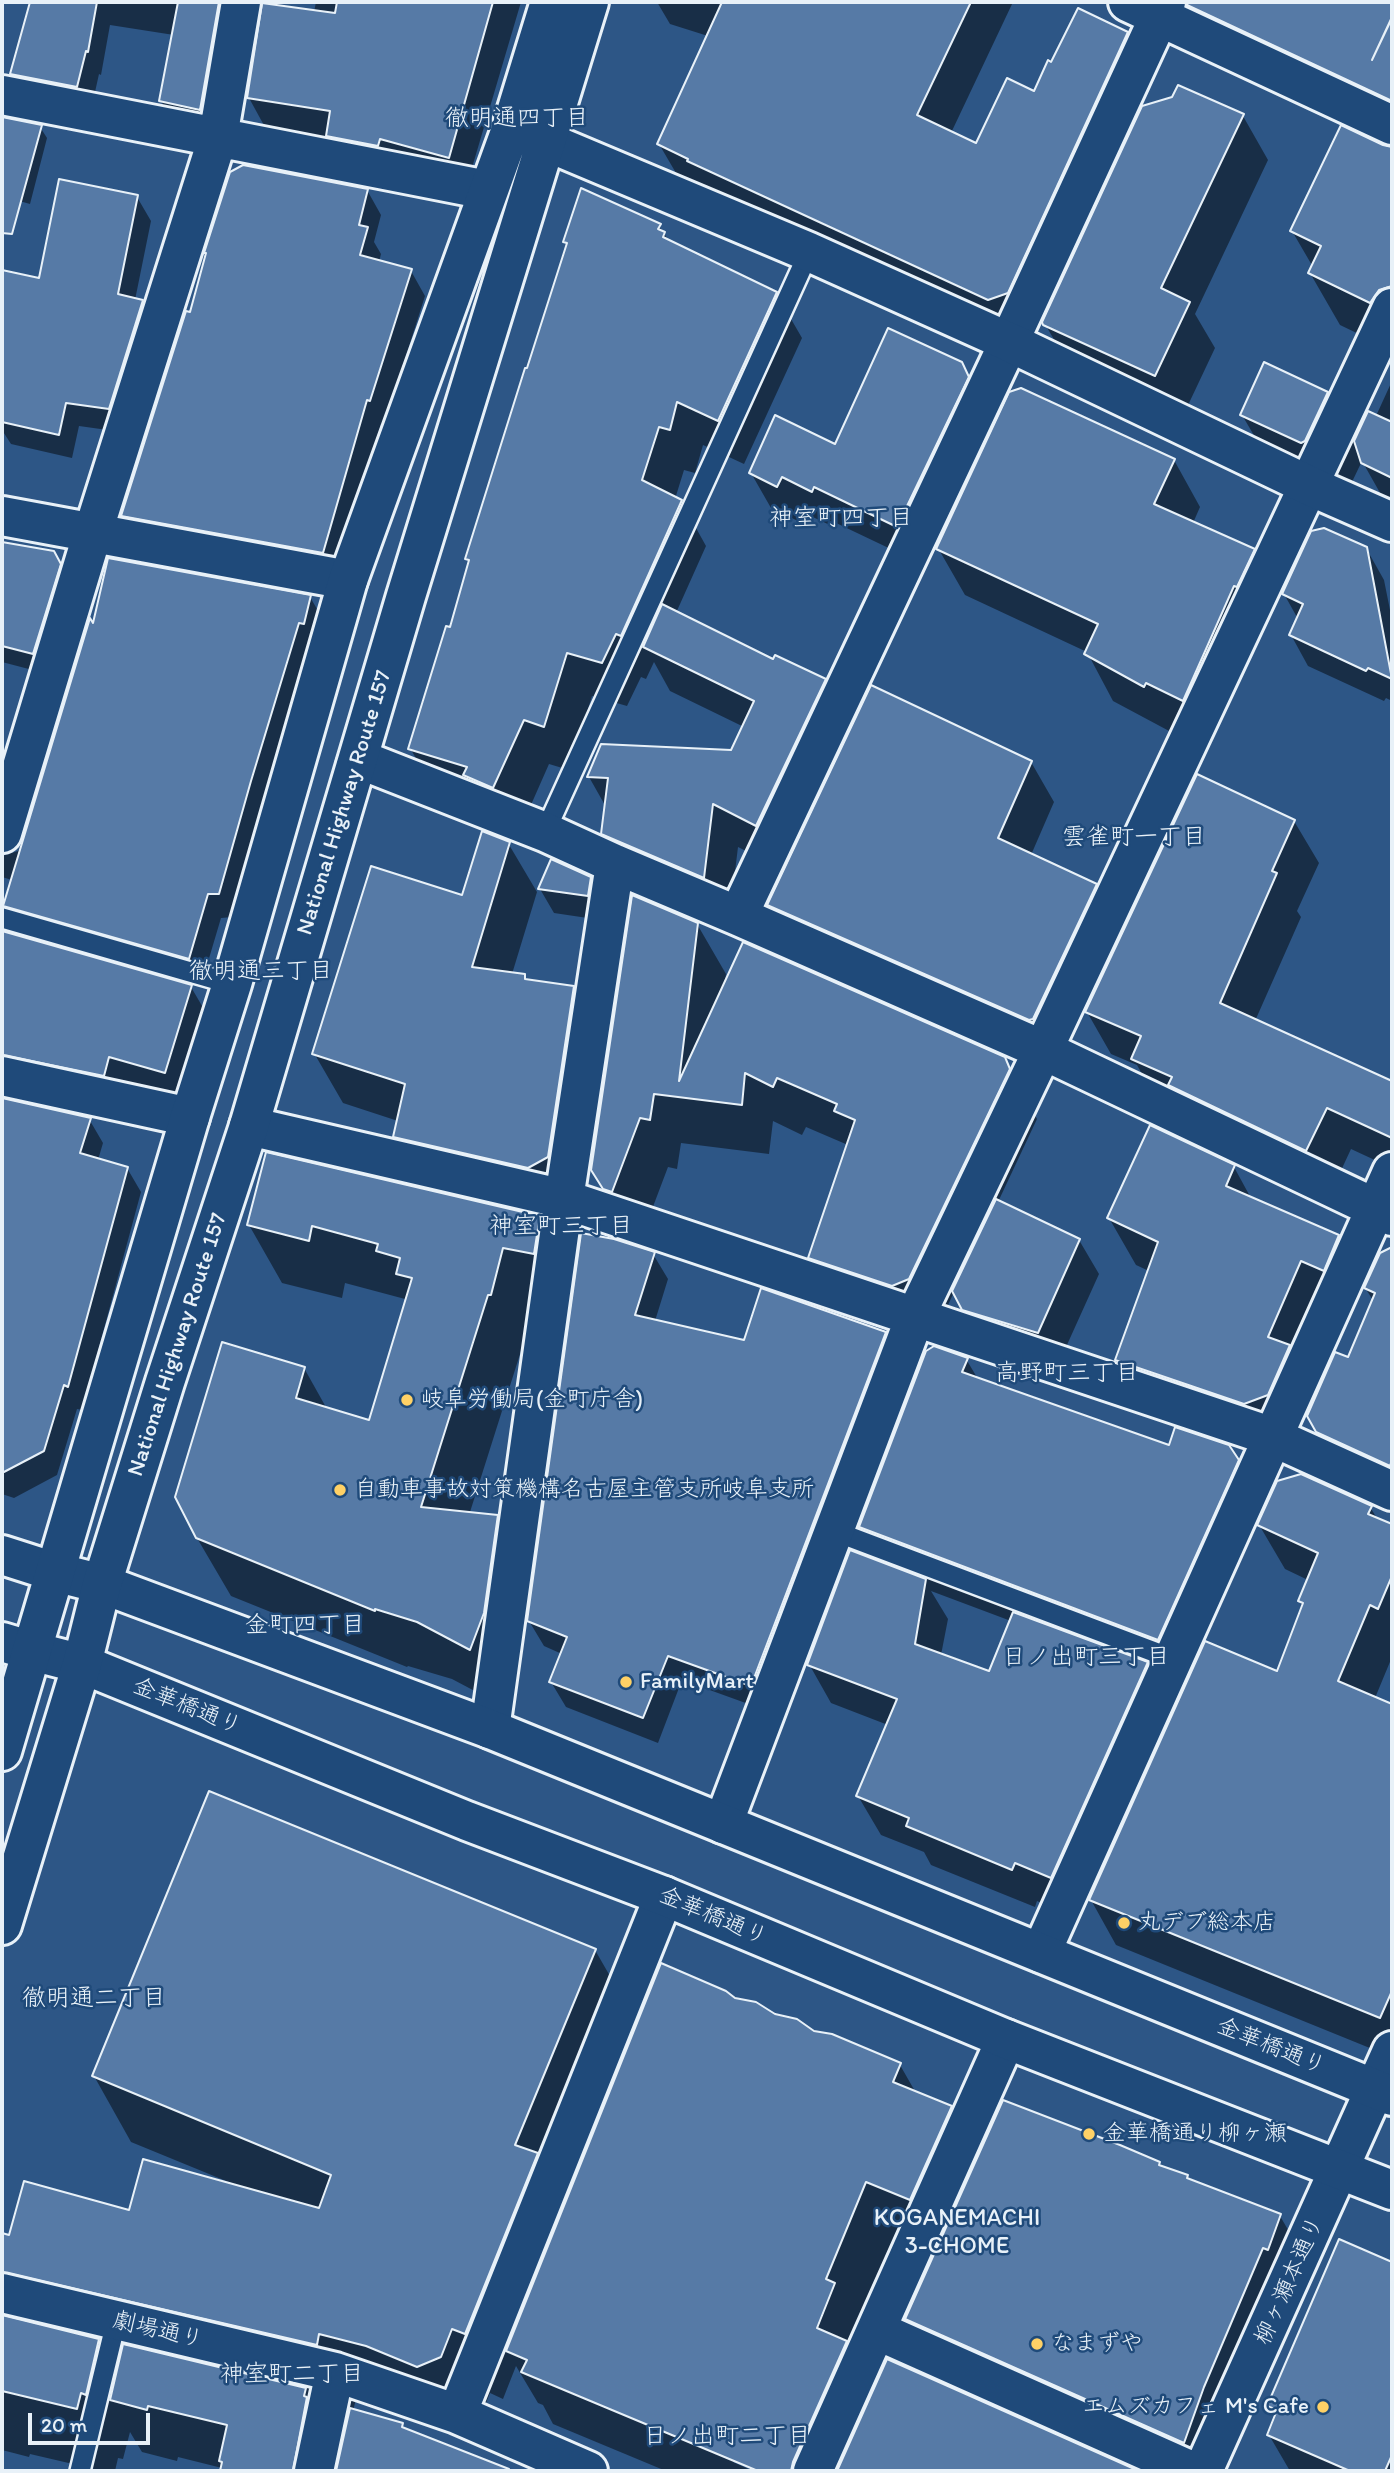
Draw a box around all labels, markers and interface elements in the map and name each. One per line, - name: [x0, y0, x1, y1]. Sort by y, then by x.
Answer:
- district label: 徹明通四丁目: [445, 105, 589, 133]
- district label: 神室町四丁目: [769, 505, 913, 533]
- street label: National Highway Route 157: [292, 667, 398, 939]
- district label: 雲雀町一丁目: [1062, 824, 1206, 852]
- district label: 徹明通三丁目: [189, 958, 333, 986]
- street label: National Highway Route 157: [122, 1210, 234, 1480]
- district label: 神室町三丁目: [489, 1213, 633, 1241]
- district label: 高野町三丁目: [995, 1360, 1139, 1388]
- place label: 岐阜労働局(金町庁舎): [421, 1386, 643, 1414]
- marker: 岐阜労働局(金町庁舎): [399, 1392, 415, 1408]
- place label: 自動車事故対策機構名古屋主管支所岐阜支所: [354, 1476, 814, 1504]
- marker: 自動車事故対策機構名古屋主管支所岐阜支所: [332, 1482, 348, 1498]
- district label: 金町四丁目: [245, 1612, 365, 1640]
- district label: 日ノ出町三丁目: [1002, 1644, 1170, 1672]
- place label: FamilyMart: [640, 1668, 754, 1696]
- street label: 金華橋通り: [129, 1673, 245, 1741]
- marker: FamilyMart: [618, 1674, 634, 1690]
- street label: 金華橋通り: [655, 1882, 771, 1952]
- place label: 丸デブ総本店: [1138, 1909, 1276, 1937]
- marker: 丸デブ総本店: [1116, 1915, 1132, 1931]
- district label: 徹明通二丁目: [22, 1985, 166, 2013]
- street label: 金華橋通り: [1213, 2013, 1329, 2081]
- place label: 金華橋通り柳ヶ瀬: [1103, 2120, 1287, 2148]
- marker: 金華橋通り柳ヶ瀬: [1081, 2126, 1097, 2142]
- district label: KOGANEMACHI 3-CHOME: [864, 2205, 1050, 2261]
- street label: 柳ヶ瀬本通り: [1249, 2212, 1331, 2350]
- street label: 劇場通り: [110, 2307, 206, 2355]
- place label: なまずや: [1051, 2330, 1143, 2358]
- marker: なまずや: [1029, 2336, 1045, 2352]
- district label: 神室町二丁目: [220, 2361, 364, 2389]
- place label: エムズカフェ M's Cafe: [1082, 2393, 1309, 2421]
- marker: エムズカフェ M's Cafe: [1315, 2399, 1331, 2415]
- scale bar: [32, 2400, 154, 2444]
- text: 20 m: [41, 2412, 87, 2437]
- district label: 日ノ出町二丁目: [643, 2423, 811, 2451]

